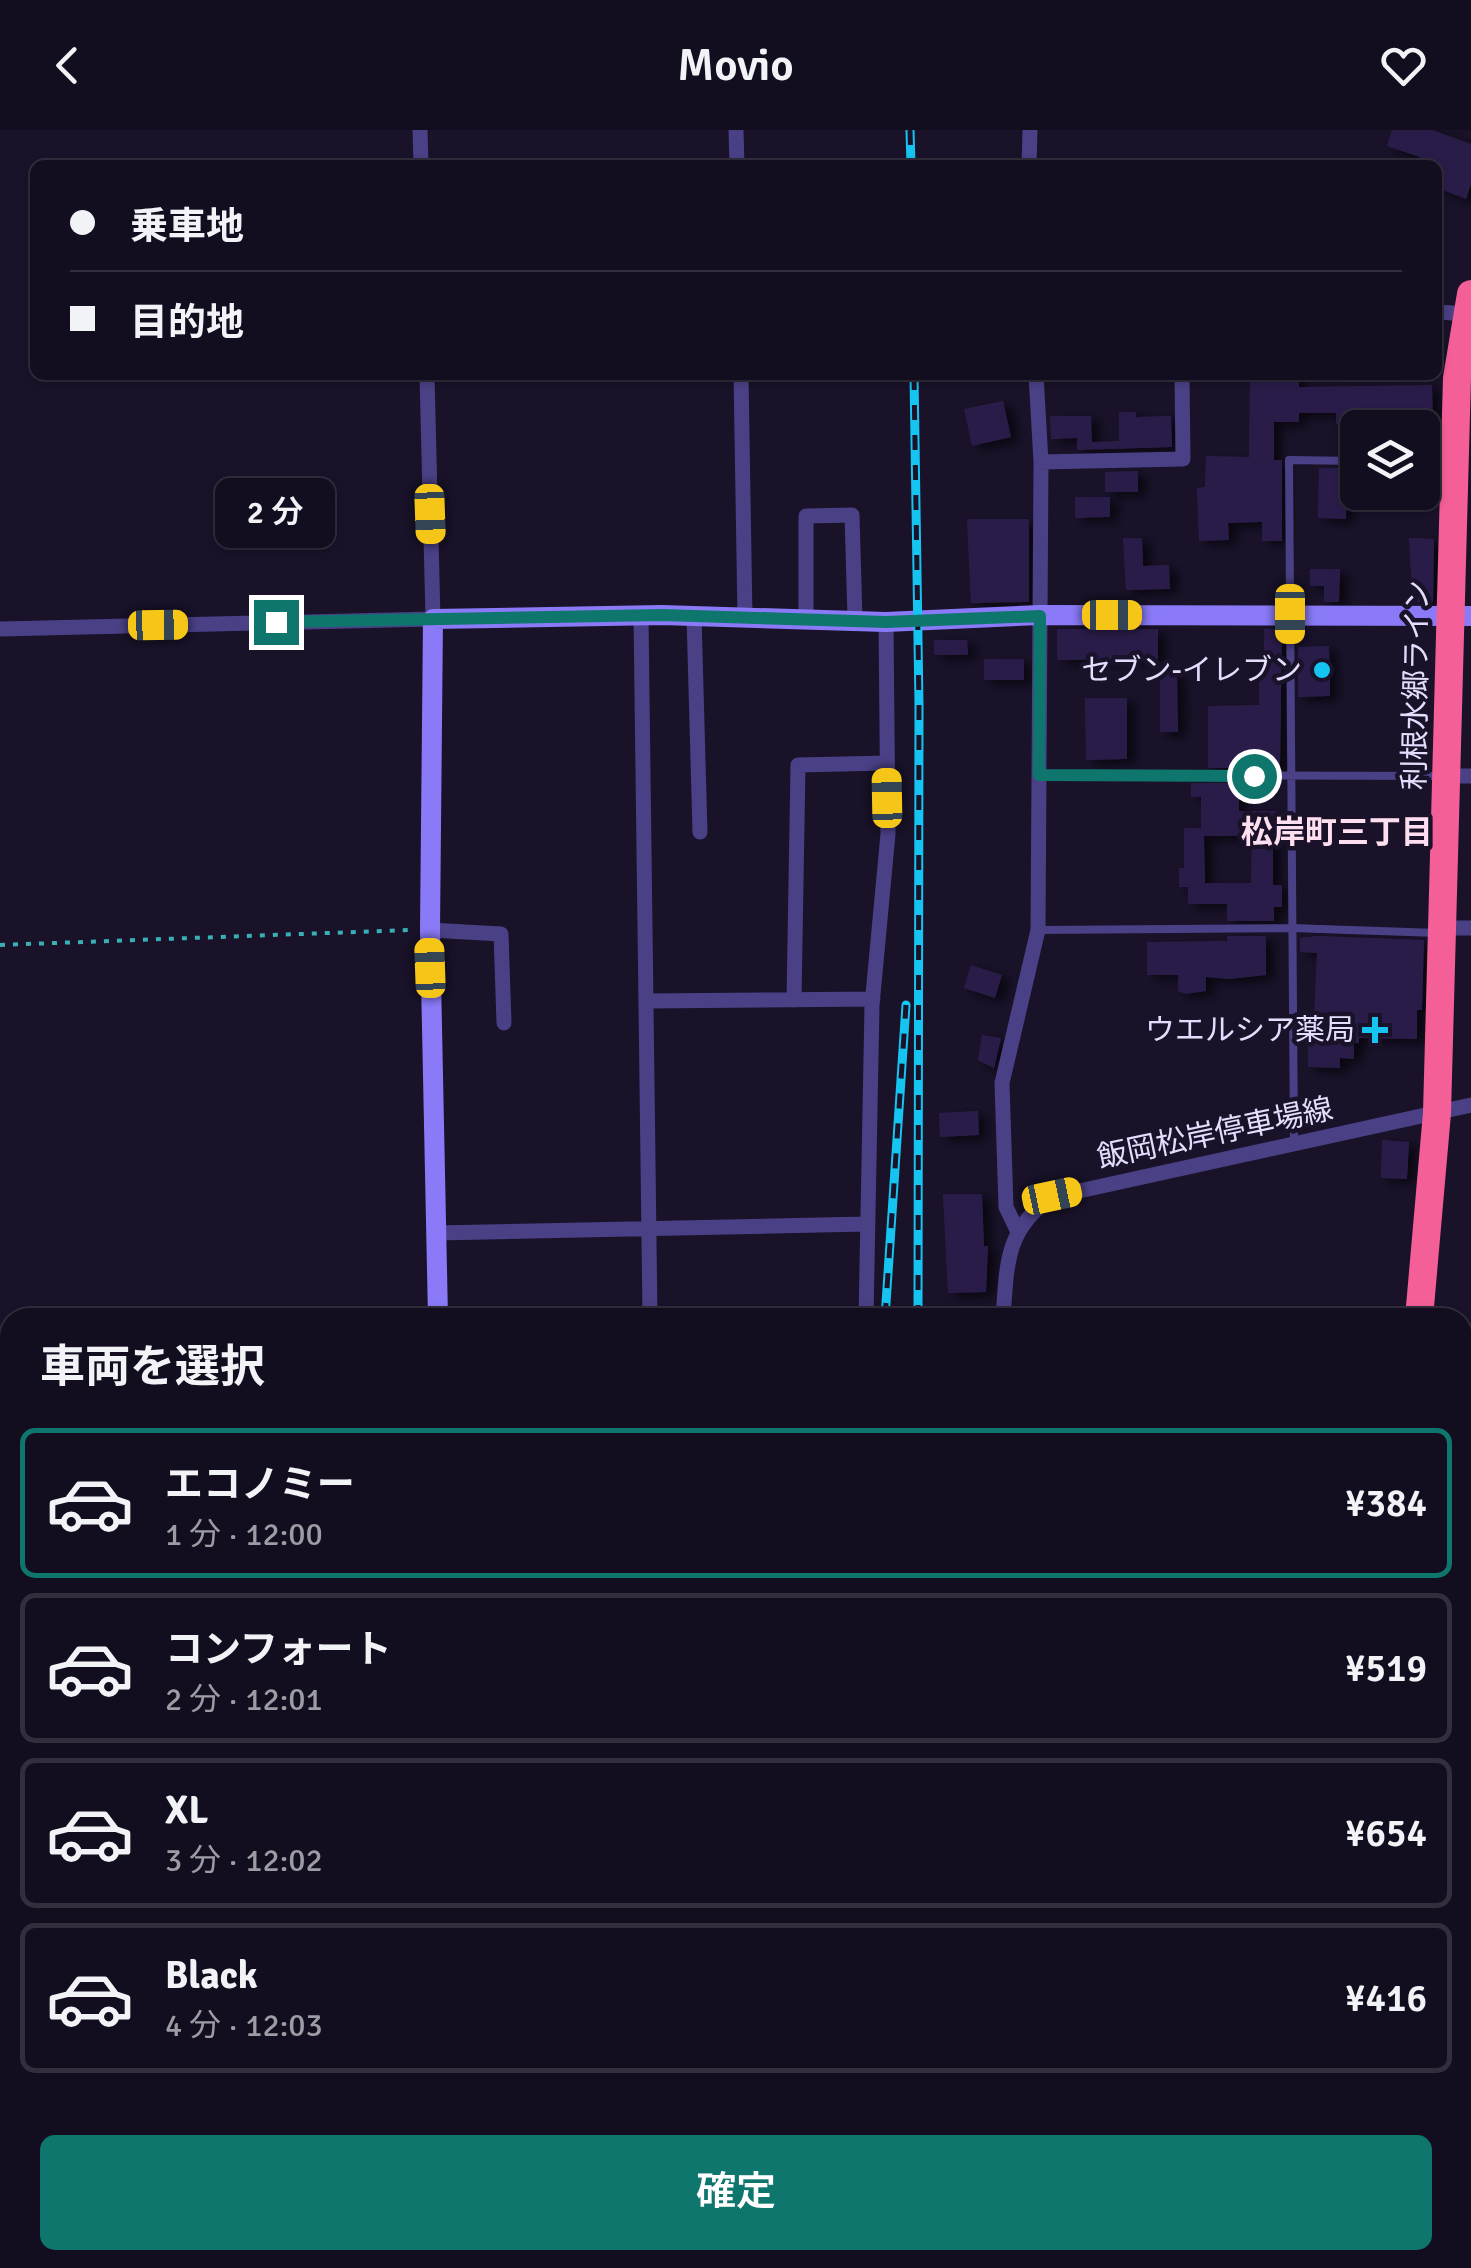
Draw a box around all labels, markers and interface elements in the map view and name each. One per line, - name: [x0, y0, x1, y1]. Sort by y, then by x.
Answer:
- icon: back: [40, 38, 95, 93]
- text: Movio: [677, 38, 794, 93]
- icon: heart: [1376, 38, 1431, 93]
- text: 乗車地: [130, 203, 244, 250]
- text: 目的地: [130, 299, 244, 346]
- map controls: [1340, 410, 1440, 510]
- button: layers: [1340, 410, 1440, 510]
- callout: 2 分: [216, 477, 336, 547]
- car: [414, 483, 446, 545]
- text: 2 分: [247, 493, 303, 532]
- street label: 利根水郷ライン: [1396, 580, 1437, 790]
- car: [1275, 584, 1305, 644]
- route end: [254, 600, 299, 645]
- car: [1082, 600, 1142, 630]
- car: [128, 609, 188, 641]
- place label: セブン-イレブン: [1082, 652, 1302, 689]
- marker: セブン-イレブン: [1311, 659, 1333, 681]
- route start: [1232, 754, 1277, 799]
- car: [871, 768, 903, 828]
- district label: 松岸町三丁目: [1241, 813, 1433, 852]
- car: [414, 937, 446, 999]
- place label: ウエルシア薬局: [1145, 1012, 1355, 1049]
- marker: ウエルシア薬局: [1364, 1019, 1386, 1041]
- street label: 飯岡松岸停車場線: [1094, 1090, 1336, 1177]
- car: [1020, 1175, 1084, 1217]
- text: 車両を選択: [40, 1340, 265, 1395]
- icon: car: [45, 1458, 135, 1548]
- text: エコノミー: [165, 1461, 355, 1508]
- text: ¥384: [1345, 1480, 1427, 1527]
- text: 1 分 · 12:00: [165, 1515, 323, 1554]
- icon: car: [45, 1623, 135, 1713]
- text: コンフォート: [165, 1626, 392, 1673]
- text: ¥519: [1345, 1645, 1427, 1692]
- text: 2 分 · 12:01: [165, 1680, 323, 1719]
- text: XL: [165, 1787, 208, 1834]
- icon: car: [45, 1788, 135, 1878]
- text: ¥654: [1345, 1810, 1427, 1857]
- text: 3 分 · 12:02: [165, 1841, 323, 1880]
- text: Black: [165, 1952, 258, 1999]
- icon: car: [45, 1953, 135, 2043]
- text: ¥416: [1345, 1975, 1427, 2022]
- text: 4 分 · 12:03: [165, 2006, 323, 2045]
- button: 確定: [40, 2135, 1432, 2250]

